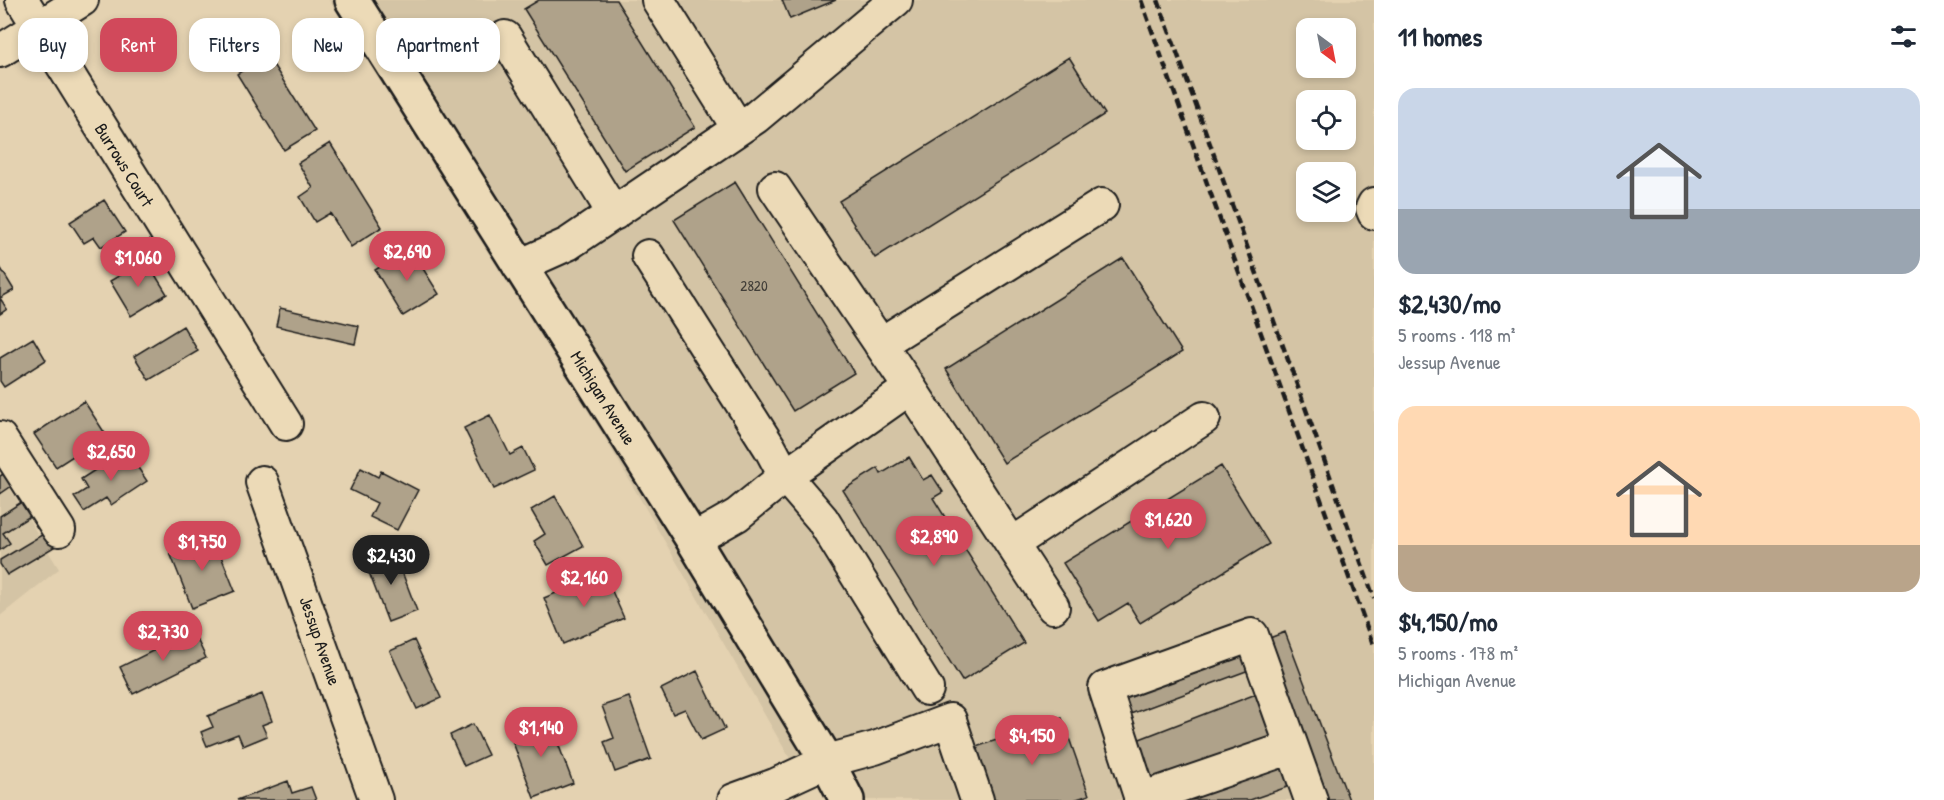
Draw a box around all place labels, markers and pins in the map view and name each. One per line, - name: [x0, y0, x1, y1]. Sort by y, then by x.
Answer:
- pin: $2,690: [358, 231, 456, 282]
- pin: $1,060: [89, 237, 187, 288]
- pin: $2,650: [62, 431, 160, 482]
- pin: $1,620: [1119, 499, 1217, 550]
- pin: $2,890: [885, 516, 983, 567]
- pin: $1,750: [153, 521, 251, 572]
- pin: $2,430: [342, 535, 440, 586]
- pin: $2,160: [535, 557, 633, 608]
- pin: $2,730: [114, 611, 212, 662]
- pin: $1,140: [492, 707, 590, 758]
- pin: $4,150: [983, 715, 1081, 766]

